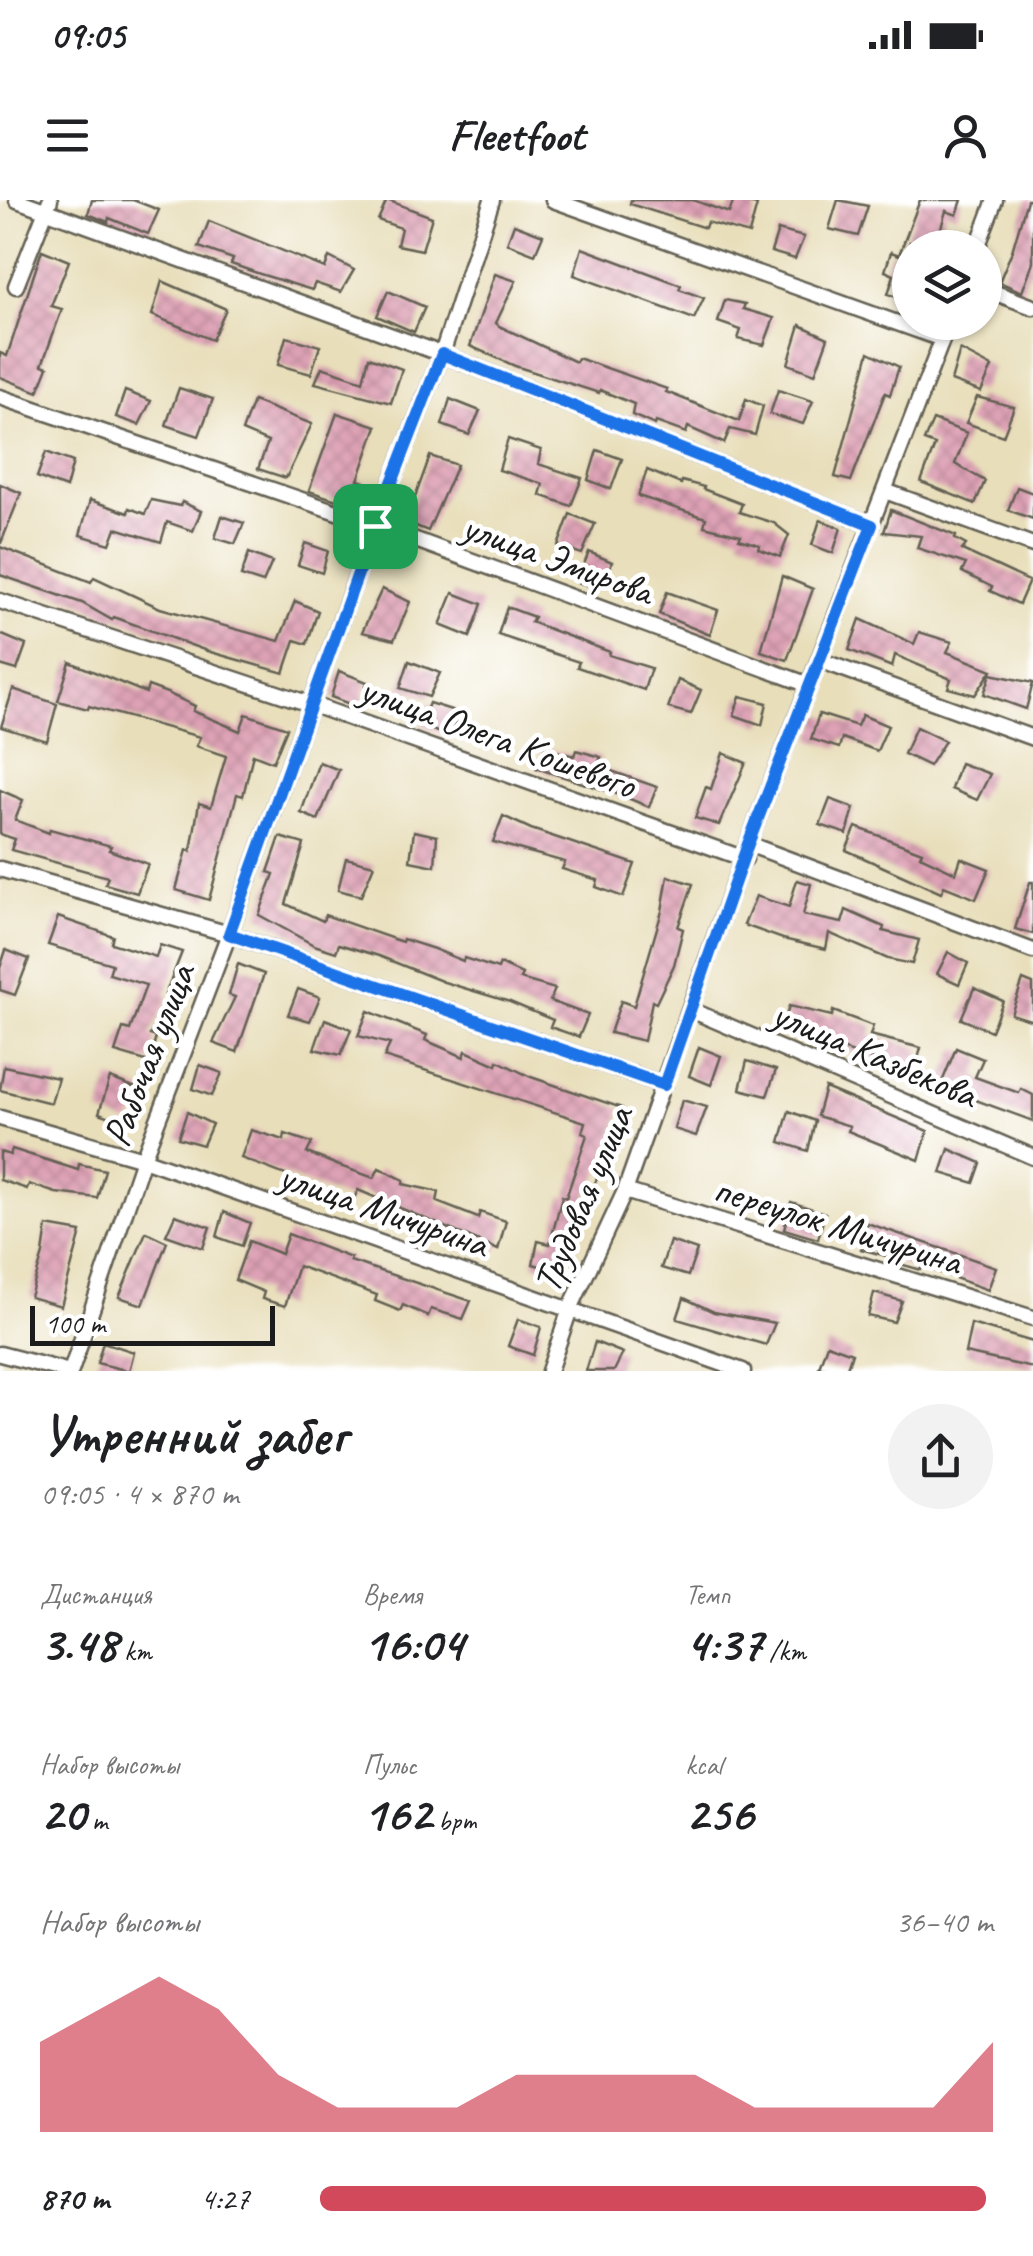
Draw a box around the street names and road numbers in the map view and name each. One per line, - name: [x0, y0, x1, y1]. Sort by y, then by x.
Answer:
- street label: улица Эмирова: [454, 501, 663, 618]
- street label: улица Олега Кошевого: [351, 663, 644, 811]
- street label: Рабочая улица: [91, 955, 207, 1153]
- street label: улица Казбекова: [763, 988, 987, 1120]
- street label: Трудовая улица: [521, 1097, 645, 1300]
- street label: улица Мичурина: [271, 1150, 497, 1270]
- street label: переулок Мичурина: [708, 1164, 970, 1287]

